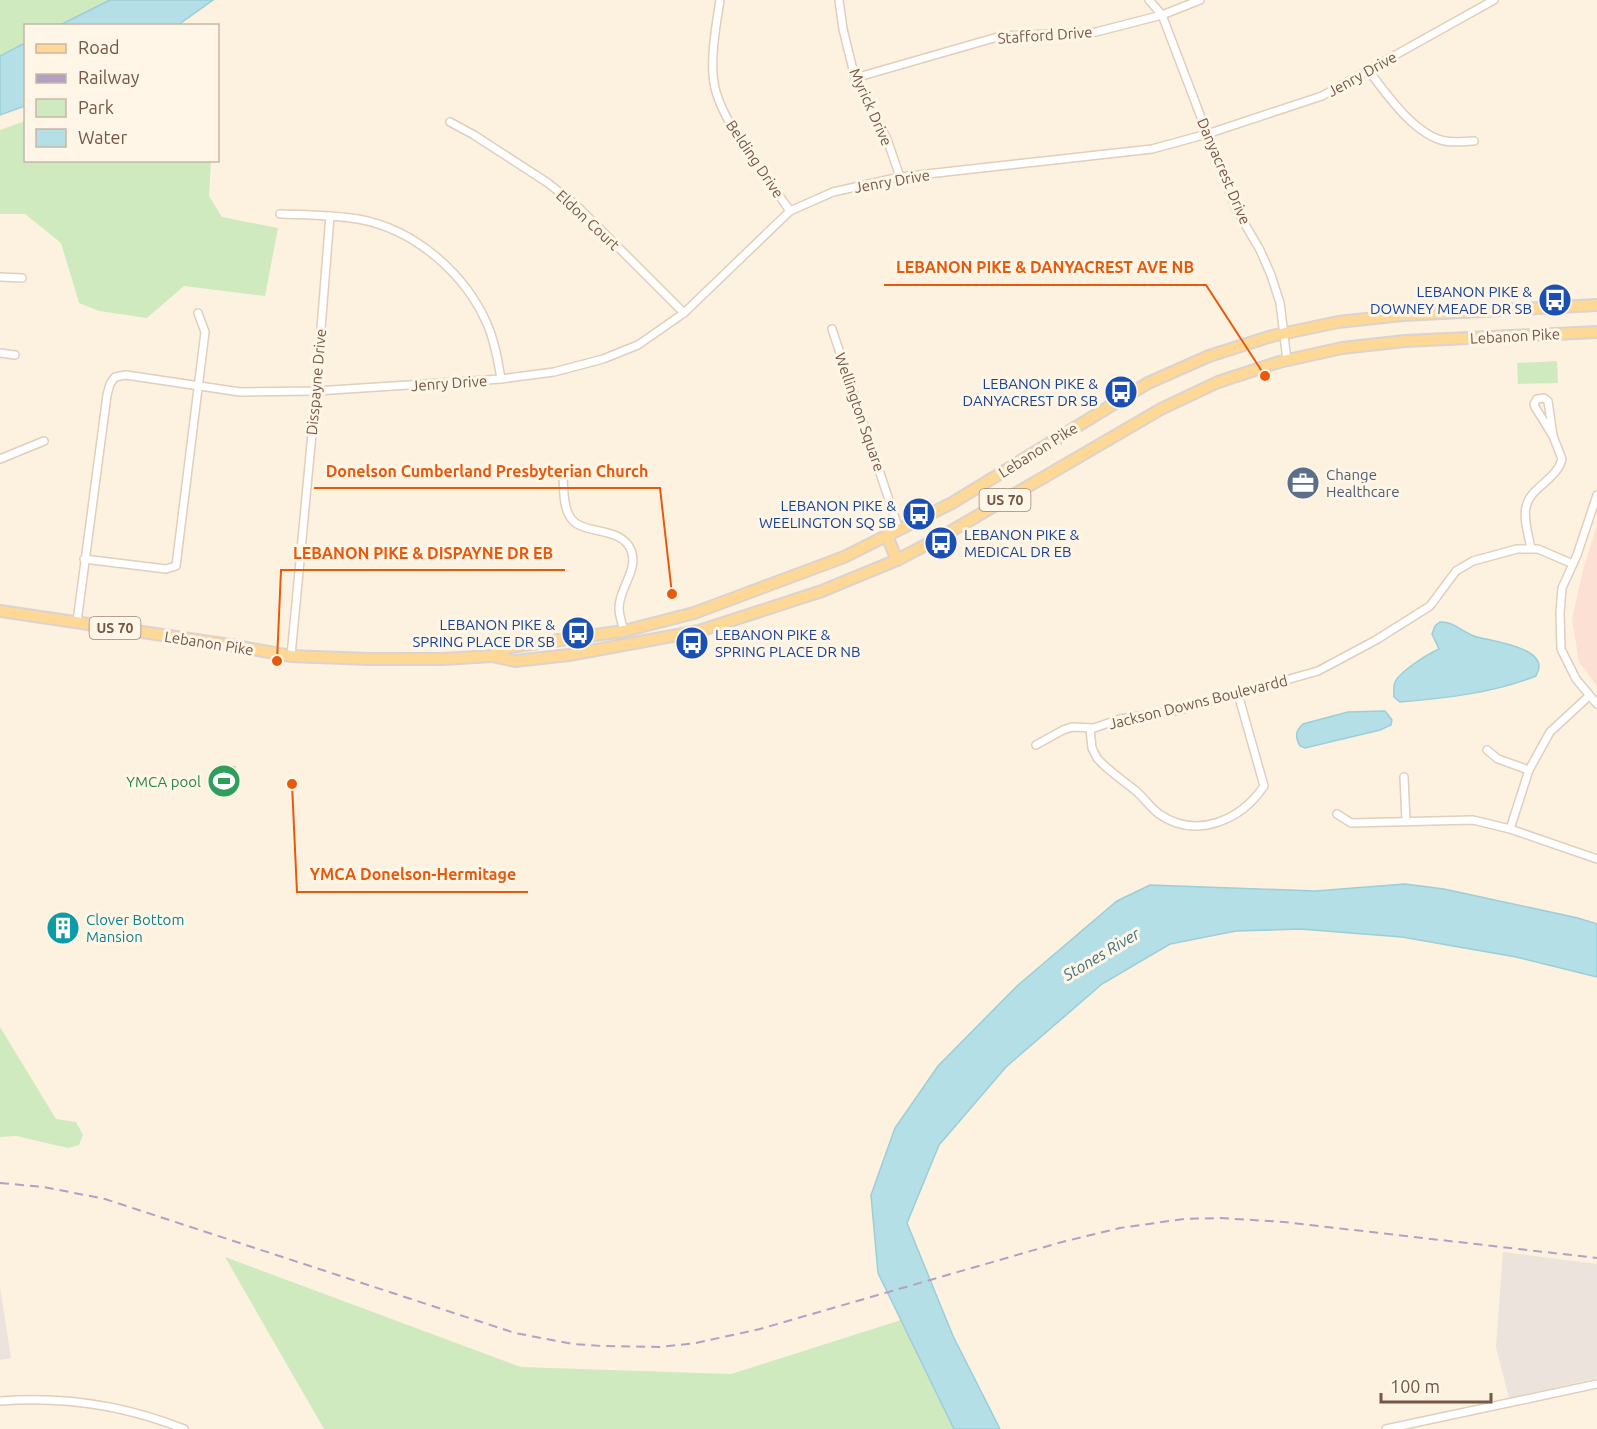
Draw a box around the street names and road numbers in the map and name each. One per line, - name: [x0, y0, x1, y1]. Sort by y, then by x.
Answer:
- street label: Stafford Drive: [997, 23, 1093, 47]
- street label: Jenry Drive: [1324, 48, 1400, 100]
- street label: Myrick Drive: [846, 66, 896, 148]
- street label: Danyacrest Drive: [1194, 115, 1254, 227]
- street label: Belding Drive: [723, 117, 787, 201]
- street label: Jenry Drive: [853, 166, 931, 196]
- street label: Eldon Court: [553, 187, 623, 254]
- street label: Lebanon Pike: [1470, 325, 1560, 347]
- street label: Disspayne Drive: [303, 328, 329, 436]
- street label: Wellington Square: [832, 351, 888, 473]
- street label: Jenry Drive: [410, 372, 488, 394]
- street label: Lebanon Pike: [995, 419, 1081, 481]
- road number: US 70: [980, 489, 1030, 511]
- road number: US 70: [90, 617, 140, 639]
- street label: Lebanon Pike: [163, 628, 255, 658]
- street label: Jackson Downs Boulevardd: [1107, 672, 1289, 732]

